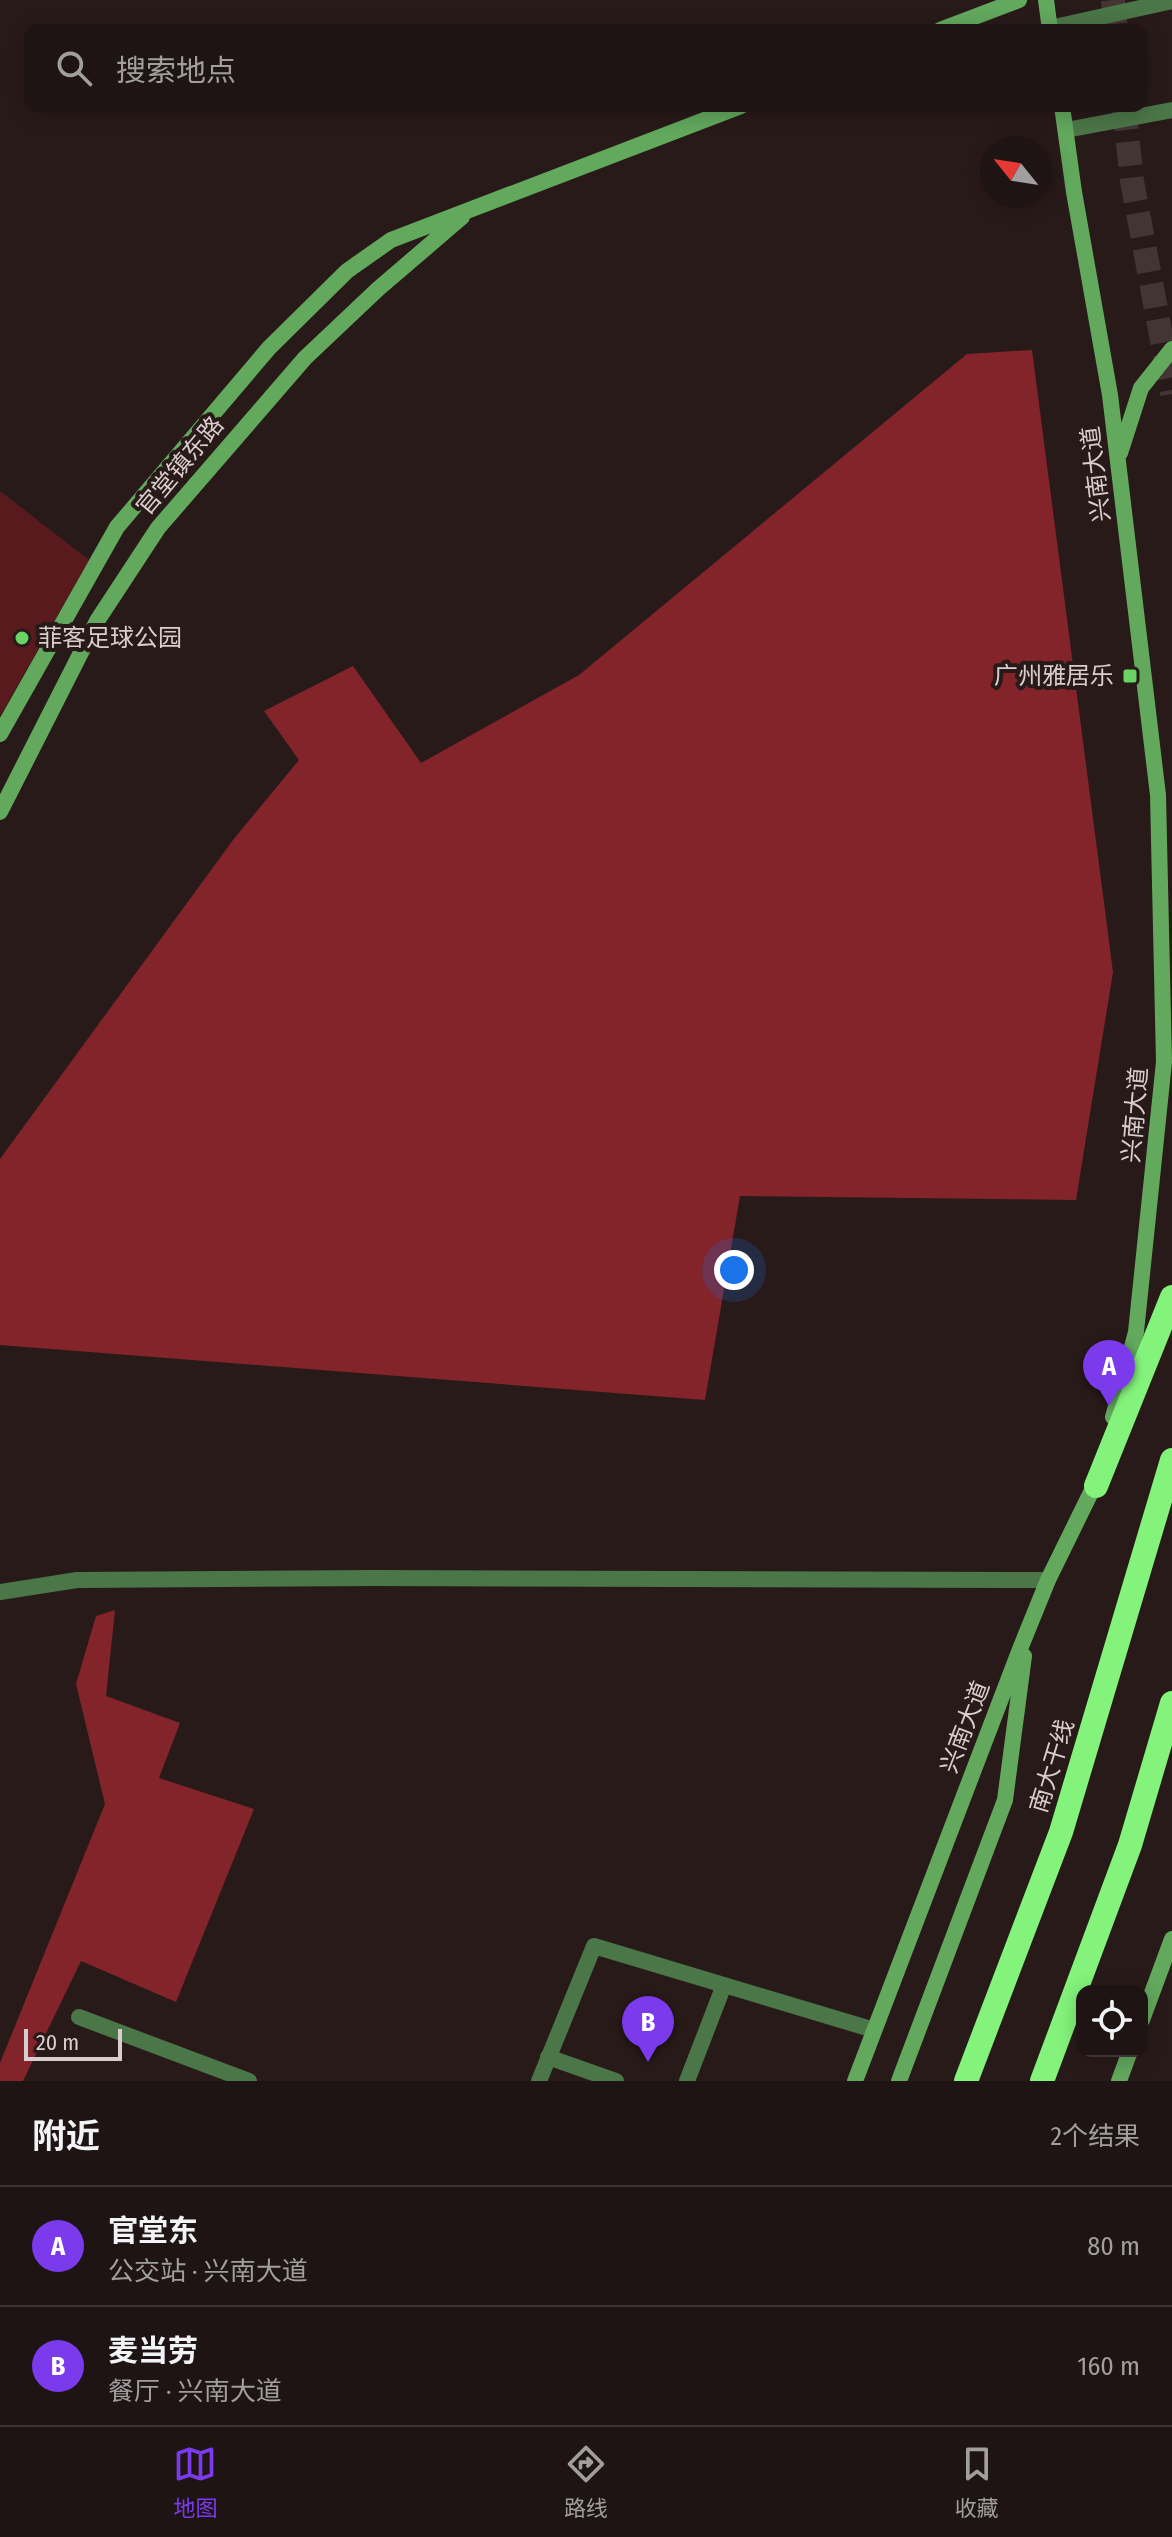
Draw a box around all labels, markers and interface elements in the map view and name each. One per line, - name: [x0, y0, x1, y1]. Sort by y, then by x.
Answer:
- search box: [24, 24, 1148, 112]
- icon: search: [52, 46, 96, 90]
- text: 搜索地点: [116, 53, 236, 89]
- north arrow: [980, 136, 1052, 208]
- street label: 官堂镇东路: [131, 411, 229, 521]
- street label: 兴南大道: [1076, 425, 1116, 523]
- place label: 菲客足球公园: [38, 624, 182, 652]
- marker: 菲客足球公园: [13, 629, 31, 647]
- place label: 广州雅居乐: [994, 662, 1114, 690]
- marker: 广州雅居乐: [1121, 667, 1139, 685]
- street label: 兴南大道: [1117, 1066, 1153, 1164]
- your location: [714, 1250, 754, 1290]
- pin: A: [1083, 1340, 1135, 1406]
- street label: 兴南大道: [935, 1677, 995, 1777]
- street label: 南大干线: [1025, 1716, 1079, 1816]
- map controls: [1076, 1985, 1148, 2057]
- button: locate: [1076, 1985, 1148, 2057]
- pin: B: [622, 1996, 674, 2062]
- scale bar: [24, 2025, 122, 2061]
- text: 20 m: [36, 2029, 79, 2056]
- text: 附近: [32, 2116, 100, 2157]
- text: 2个结果: [1051, 2121, 1140, 2152]
- text: 官堂东: [108, 2213, 198, 2249]
- text: A: [51, 2231, 65, 2262]
- text: 80 m: [1087, 2231, 1140, 2262]
- text: 公交站 · 兴南大道: [108, 2256, 308, 2287]
- text: 麦当劳: [108, 2333, 198, 2369]
- text: B: [51, 2351, 65, 2382]
- text: 160 m: [1077, 2351, 1140, 2382]
- text: 餐厅 · 兴南大道: [108, 2376, 282, 2407]
- tab: 地图: [173, 2442, 217, 2522]
- tab: 路线: [564, 2442, 608, 2522]
- tab: 收藏: [955, 2442, 999, 2522]

